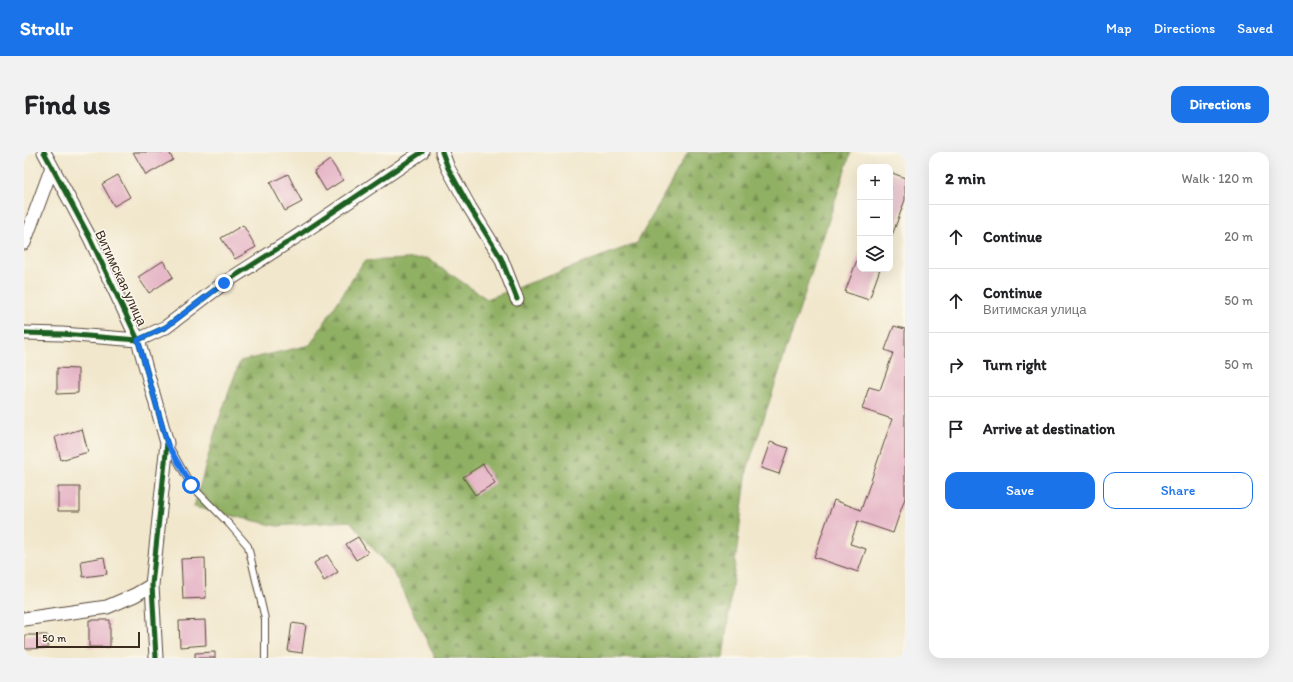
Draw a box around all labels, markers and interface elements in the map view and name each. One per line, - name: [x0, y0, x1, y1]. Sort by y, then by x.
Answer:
- text: Strollr: [20, 17, 73, 40]
- text: Map: [1106, 20, 1132, 37]
- text: Directions: [1154, 20, 1215, 37]
- text: Saved: [1237, 20, 1273, 37]
- button: Directions: [1171, 86, 1269, 123]
- text: Find us: [24, 87, 111, 121]
- map controls: [857, 164, 893, 272]
- button: +: [857, 164, 893, 200]
- text: 2 min: [945, 168, 985, 188]
- text: Walk · 120 m: [1182, 171, 1253, 186]
- button: −: [857, 200, 893, 236]
- icon: ahead: [945, 226, 967, 248]
- street label: Витимская улица: [92, 228, 150, 329]
- text: Continue: [983, 228, 1042, 246]
- text: 20 m: [1224, 229, 1253, 244]
- button: layers: [857, 236, 893, 272]
- route end: [215, 274, 233, 292]
- text: Continue: [983, 284, 1042, 302]
- icon: ahead: [945, 290, 967, 312]
- text: 50 m: [1224, 293, 1253, 308]
- text: Витимская улица: [983, 302, 1087, 317]
- icon: right: [945, 354, 967, 376]
- text: Turn right: [983, 356, 1047, 374]
- text: 50 m: [1224, 357, 1253, 372]
- icon: arrive: [945, 418, 967, 440]
- text: Arrive at destination: [983, 420, 1115, 438]
- button: Save: [945, 472, 1095, 509]
- button: Share: [1103, 472, 1253, 509]
- route start: [182, 476, 200, 494]
- scale bar: [36, 630, 140, 649]
- text: 50 m: [42, 632, 66, 645]

